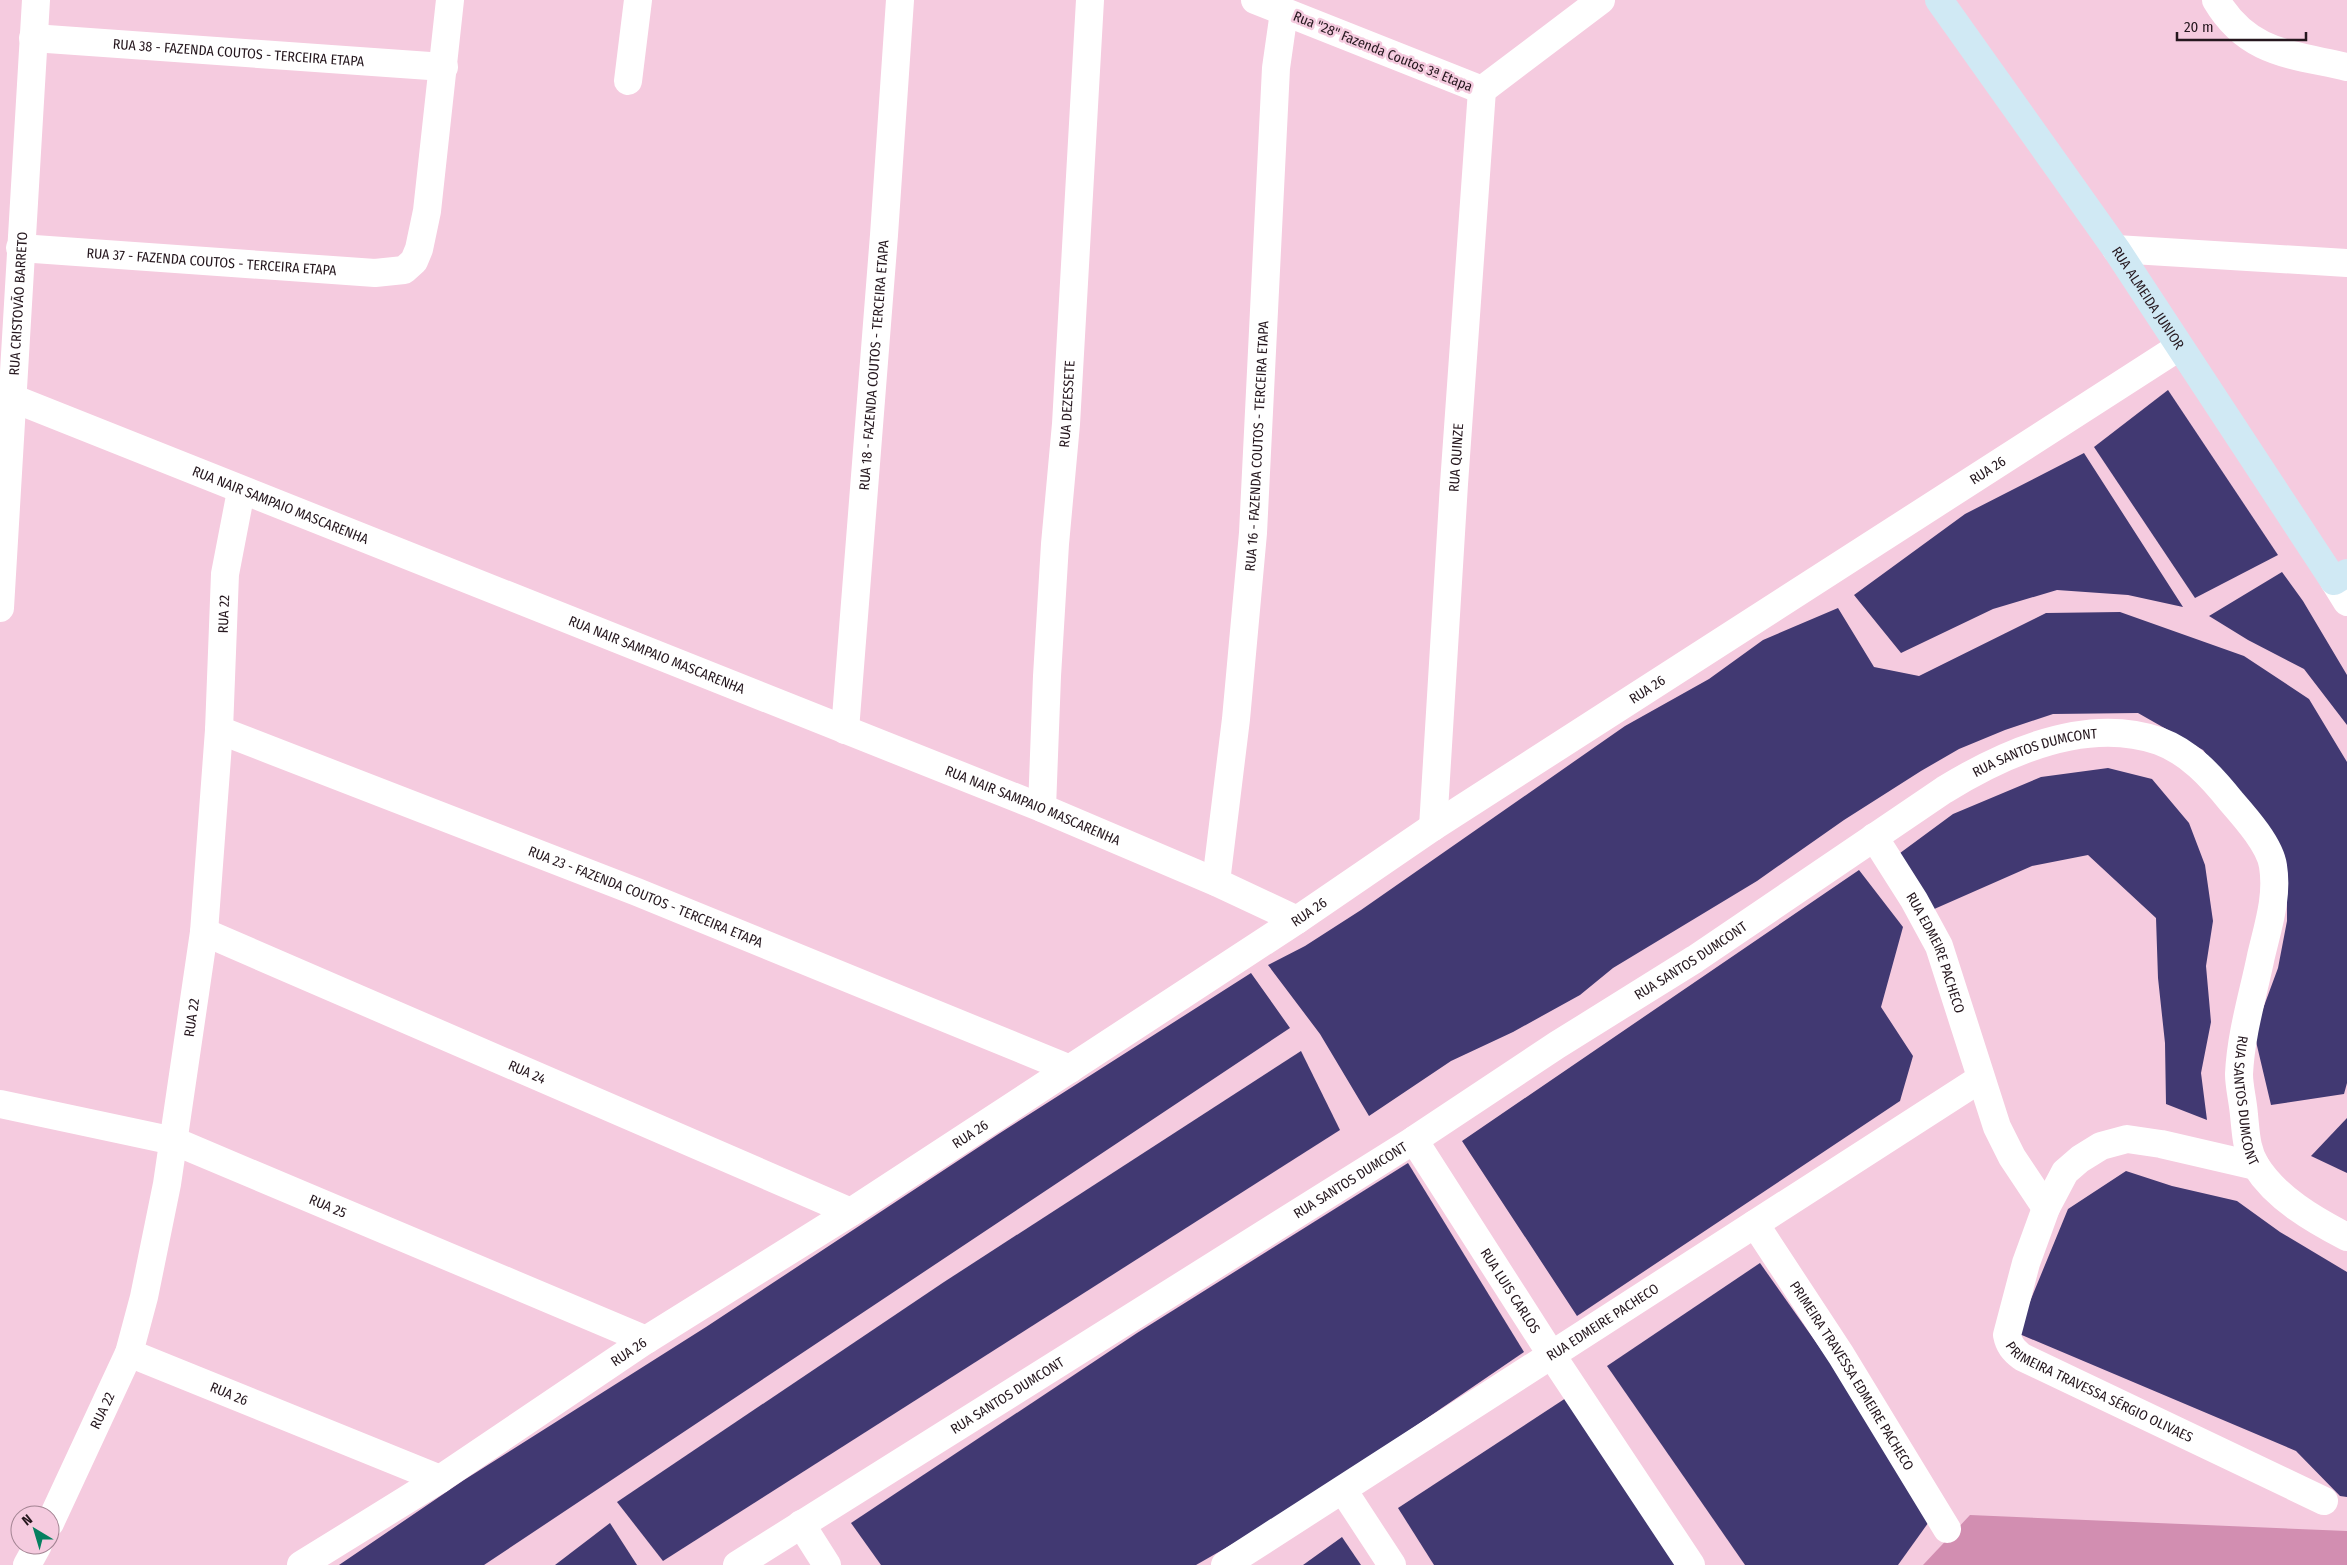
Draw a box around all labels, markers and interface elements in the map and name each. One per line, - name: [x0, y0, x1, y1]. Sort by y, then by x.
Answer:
- street label: Rua "28" Fazenda Coutos 3ª Etapa: [1291, 8, 1475, 95]
- scale bar: [2177, 10, 2306, 42]
- text: 20 m: [2184, 18, 2214, 36]
- street label: RUA 38 - FAZENDA COUTOS - TERCEIRA ETAPA: [112, 36, 365, 70]
- street label: RUA CRISTOVÃO BARRETO: [6, 231, 31, 376]
- street label: RUA 18 - FAZENDA COUTOS - TERCEIRA ETAPA: [856, 239, 893, 491]
- street label: RUA ALMEIDA JUNIOR: [2108, 244, 2188, 353]
- street label: RUA 37 - FAZENDA COUTOS - TERCEIRA ETAPA: [86, 245, 338, 279]
- street label: RUA 16 - FAZENDA COUTOS - TERCEIRA ETAPA: [1242, 320, 1273, 572]
- street label: RUA DEZESSETE: [1056, 359, 1079, 448]
- street label: RUA QUINZE: [1446, 422, 1467, 493]
- street label: RUA 26: [1967, 453, 2009, 488]
- street label: RUA NAIR SAMPAIO MASCARENHA: [190, 463, 371, 548]
- street label: RUA 22: [215, 594, 233, 634]
- street label: RUA NAIR SAMPAIO MASCARENHA: [566, 612, 748, 698]
- street label: RUA 26: [1626, 672, 1669, 708]
- street label: RUA SANTOS DUMCONT: [1970, 725, 2098, 781]
- street label: RUA NAIR SAMPAIO MASCARENHA: [942, 762, 1123, 850]
- street label: RUA 23 - FAZENDA COUTOS - TERCEIRA ETAPA: [526, 843, 766, 952]
- street label: RUA EDMEIRE PACHECO: [1902, 889, 1968, 1016]
- street label: RUA 26: [1288, 894, 1330, 931]
- street label: RUA SANTOS DUMCONT: [1631, 918, 1751, 1004]
- street label: RUA 22: [181, 997, 203, 1038]
- street label: RUA SANTOS DUMCONT: [2230, 1034, 2262, 1169]
- street label: RUA 24: [506, 1057, 548, 1088]
- street label: RUA 26: [949, 1116, 992, 1152]
- street label: RUA SANTOS DUMCONT: [1290, 1138, 1411, 1222]
- street label: RUA 25: [307, 1191, 349, 1222]
- street label: RUA LUIS CARLOS: [1477, 1245, 1544, 1337]
- street label: PRIMEIRA TRAVESSA EDMEIRE PACHECO: [1786, 1278, 1917, 1474]
- street label: RUA EDMEIRE PACHECO: [1544, 1280, 1662, 1365]
- street label: RUA 26: [608, 1334, 650, 1370]
- street label: PRIMEIRA TRAVESSA SÉRGIO OLIVAES: [2002, 1339, 2196, 1446]
- street label: RUA SANTOS DUMCONT: [947, 1354, 1068, 1438]
- street label: RUA 26: [207, 1379, 250, 1409]
- street label: RUA 22: [87, 1390, 119, 1432]
- north arrow: [10, 1505, 60, 1555]
- text: N: [19, 1511, 36, 1529]

